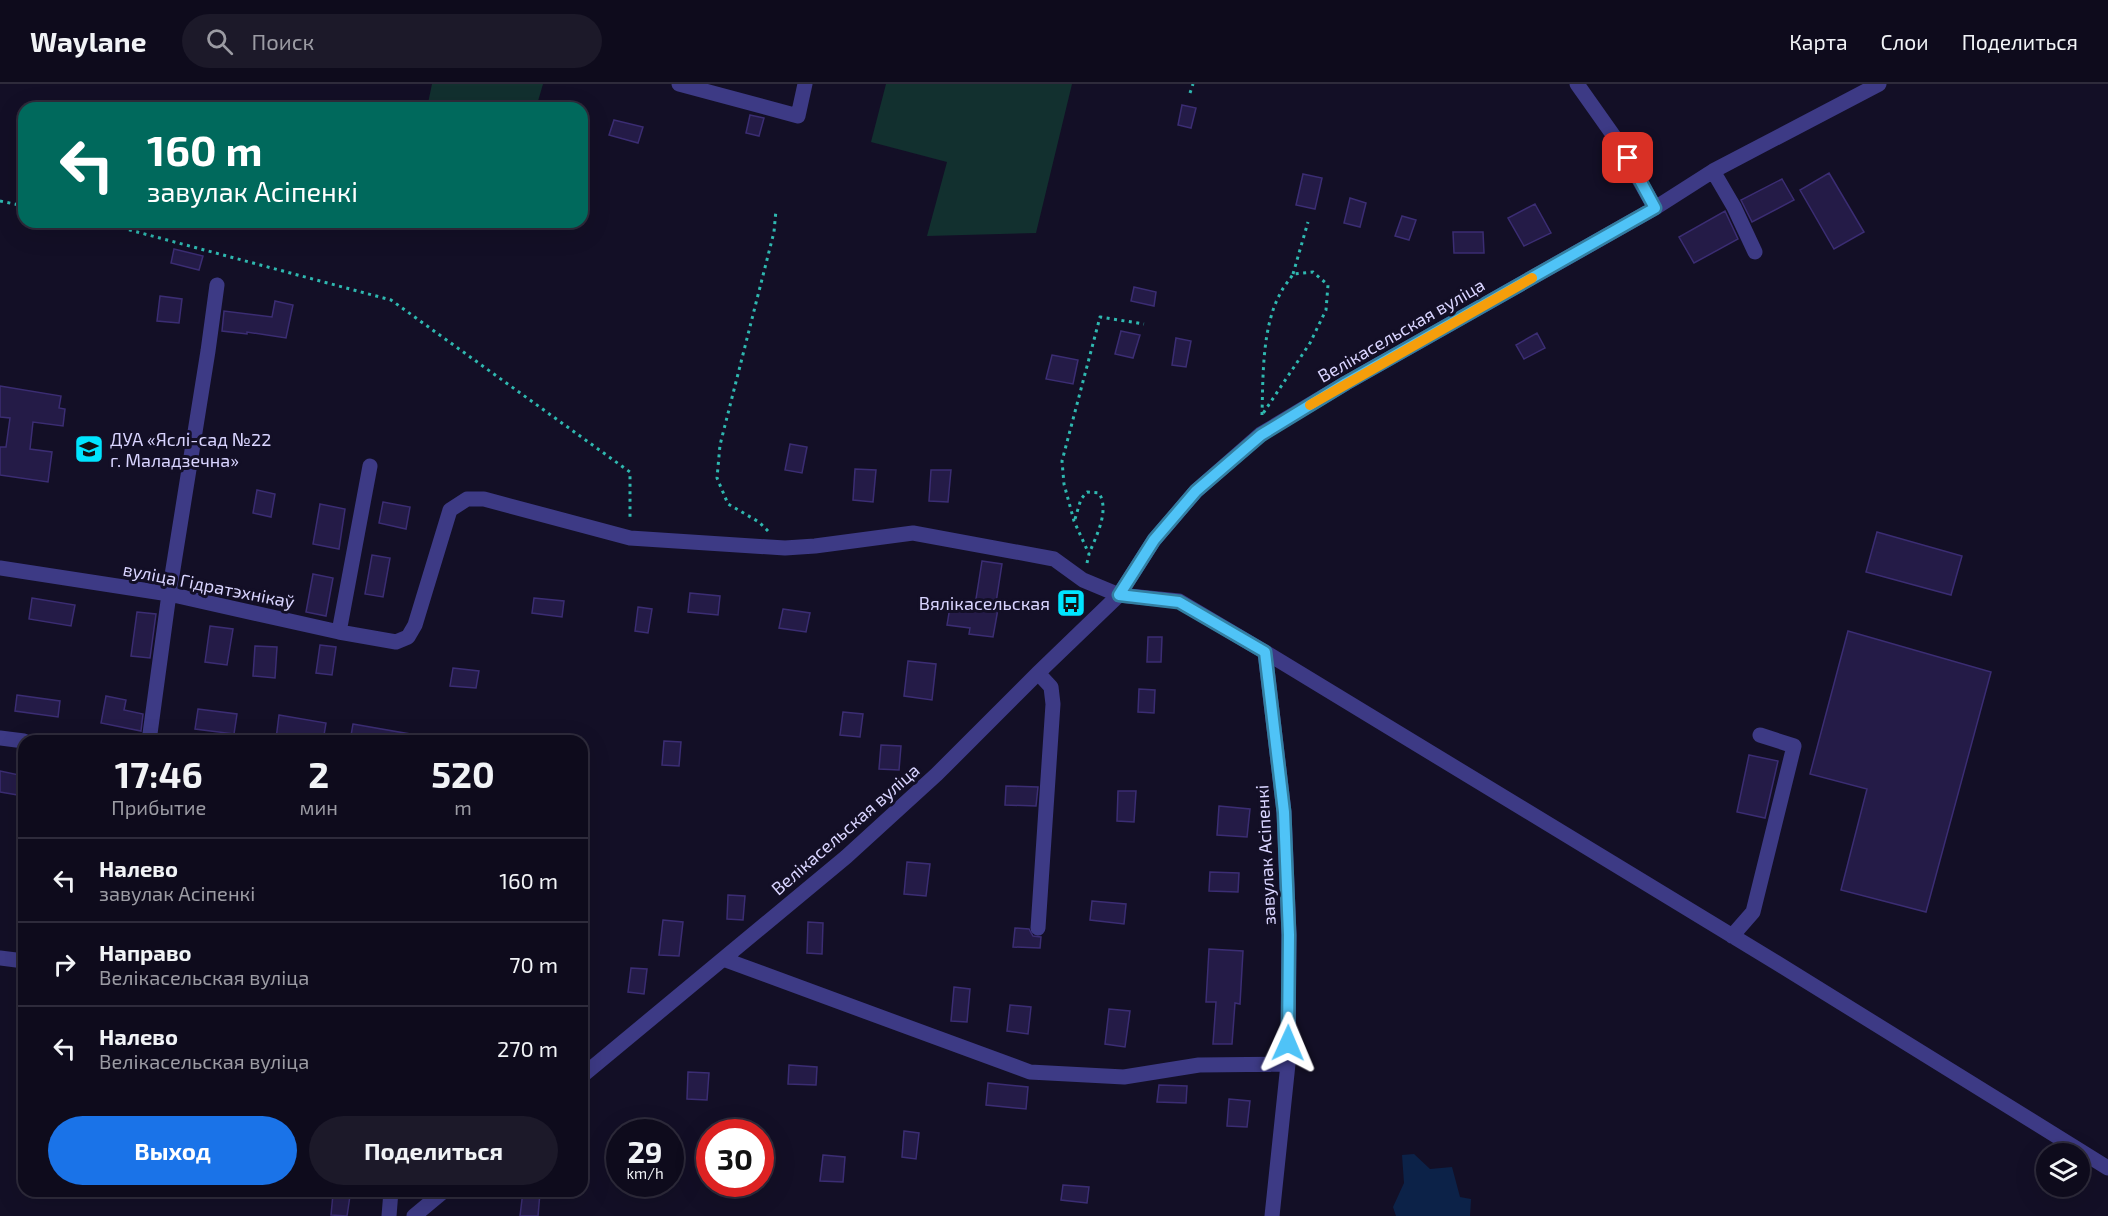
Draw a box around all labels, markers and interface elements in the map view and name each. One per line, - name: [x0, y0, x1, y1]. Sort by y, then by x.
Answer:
- search box: [182, 14, 602, 68]
- text: Waylane: [30, 24, 146, 58]
- icon: search: [203, 25, 236, 58]
- text: Поиск: [251, 28, 314, 54]
- text: Карта: [1789, 29, 1848, 54]
- text: Слои: [1881, 29, 1929, 54]
- text: Поделиться: [1962, 29, 2078, 54]
- text: 160 m: [147, 124, 263, 174]
- icon: left: [48, 126, 126, 204]
- pin: [1602, 132, 1653, 183]
- icon: arrive: [1611, 141, 1644, 174]
- text: завулак Асіпенкі: [147, 175, 358, 207]
- street label: Велікасельская вуліца: [1314, 273, 1488, 387]
- place label: ДУА «Яслі-сад №22 г. Маладзечна»: [110, 428, 271, 471]
- school or university icon: ДУА «Яслі-сад №22 г. Маладзечна»: [73, 433, 105, 465]
- street label: вуліца Гідратэхнікаў: [121, 558, 297, 613]
- bus stop icon: Вялікасельская: [1055, 587, 1087, 619]
- place label: Вялікасельская: [919, 592, 1050, 614]
- text: 17:46: [115, 752, 203, 795]
- text: 2: [308, 752, 329, 795]
- text: 520: [431, 752, 495, 795]
- street label: Велікасельская вуліца: [766, 759, 924, 899]
- street label: завулак Асіпенкі: [1250, 784, 1280, 926]
- text: Прибытие: [111, 795, 206, 819]
- text: мин: [300, 795, 338, 819]
- text: m: [454, 795, 472, 819]
- text: Налево: [99, 855, 178, 881]
- icon: left: [48, 864, 81, 897]
- text: 160 m: [499, 867, 558, 893]
- text: завулак Асіпенкі: [99, 881, 255, 905]
- text: Направо: [99, 939, 192, 965]
- icon: right: [48, 948, 81, 981]
- text: 70 m: [509, 951, 558, 977]
- text: Велікасельская вуліца: [99, 965, 309, 989]
- position arrow: [1256, 1011, 1320, 1075]
- text: Налево: [99, 1023, 178, 1049]
- icon: left: [48, 1032, 81, 1065]
- text: 270 m: [497, 1035, 558, 1061]
- text: Велікасельская вуліца: [99, 1049, 309, 1073]
- button: Выход: [48, 1116, 297, 1185]
- button: Поделиться: [309, 1116, 558, 1185]
- speed limit sign: 30: [696, 1119, 774, 1197]
- text: 29: [627, 1133, 663, 1169]
- map controls: [2036, 1143, 2090, 1197]
- button: layers: [2036, 1143, 2090, 1197]
- text: km/h: [626, 1164, 664, 1182]

